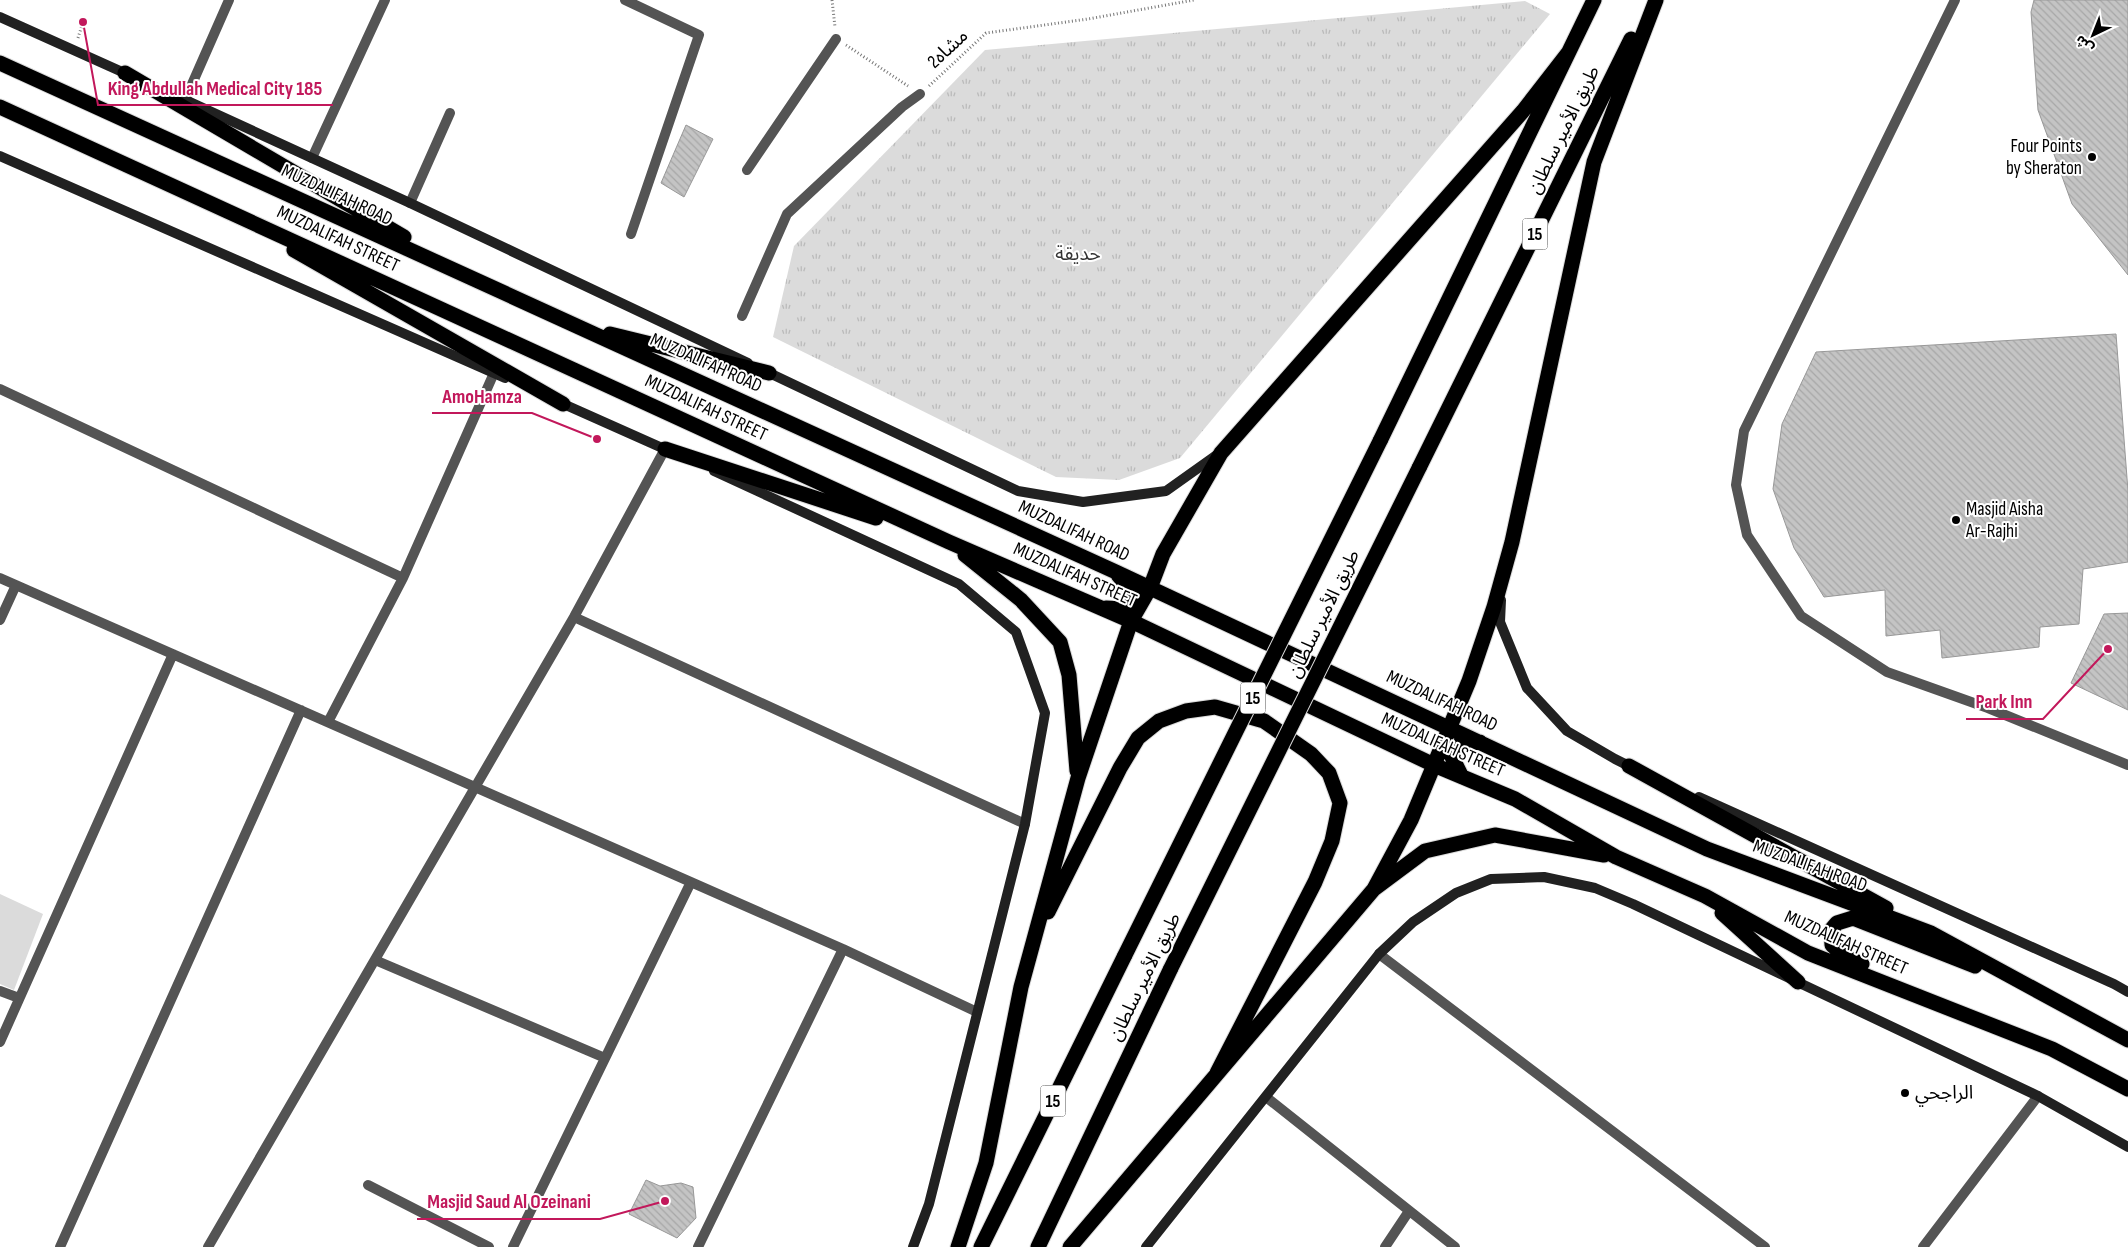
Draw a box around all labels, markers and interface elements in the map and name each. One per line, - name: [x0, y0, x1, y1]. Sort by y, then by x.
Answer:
- north arrow: [2068, 10, 2118, 60]
- street label: مشاه2: [923, 24, 973, 74]
- text: ش: [2072, 31, 2097, 57]
- street label: طريق الأمير سلطان: [1523, 62, 1605, 198]
- callout: King Abdullah Medical City 185: [98, 70, 333, 105]
- text: King Abdullah Medical City 185: [108, 77, 323, 101]
- place label: Four Points by Sheraton: [2006, 135, 2082, 180]
- marker: Four Points by Sheraton: [2086, 151, 2098, 163]
- street label: MUZDALIFAH ROAD: [278, 159, 396, 231]
- street label: MUZDALIFAH STREET: [273, 201, 403, 278]
- road number: 15: [1522, 218, 1548, 250]
- park label: حديقة: [1055, 243, 1101, 266]
- street label: MUZDALIFAH ROAD: [647, 328, 765, 398]
- street label: MUZDALIFAH STREET: [641, 370, 771, 447]
- callout: AmoHamza: [432, 378, 532, 413]
- text: AmoHamza: [441, 385, 522, 409]
- street label: MUZDALIFAH ROAD: [1015, 495, 1133, 567]
- place label: Masjid Aisha Ar-Rajhi: [1965, 498, 2043, 543]
- marker: Masjid Aisha Ar-Rajhi: [1950, 514, 1962, 526]
- street label: MUZDALIFAH STREET: [1010, 538, 1140, 613]
- street label: طريق الأمير سلطان: [1283, 546, 1365, 682]
- street label: MUZDALIFAH ROAD: [1383, 665, 1501, 737]
- road number: 15: [1240, 682, 1266, 714]
- callout: Park Inn: [1966, 684, 2043, 719]
- text: Park Inn: [1976, 690, 2032, 714]
- street label: MUZDALIFAH STREET: [1378, 708, 1508, 783]
- street label: MUZDALIFAH ROAD: [1750, 835, 1870, 897]
- street label: MUZDALIFAH STREET: [1781, 906, 1911, 981]
- street label: طريق الأمير سلطان: [1104, 909, 1186, 1045]
- place label: الراجحي: [1915, 1082, 1973, 1107]
- road number: 15: [1040, 1086, 1066, 1116]
- marker: الراجحي: [1899, 1087, 1911, 1099]
- callout: Masjid Saud Al Ozeinani: [417, 1184, 600, 1219]
- text: Masjid Saud Al Ozeinani: [427, 1190, 591, 1214]

